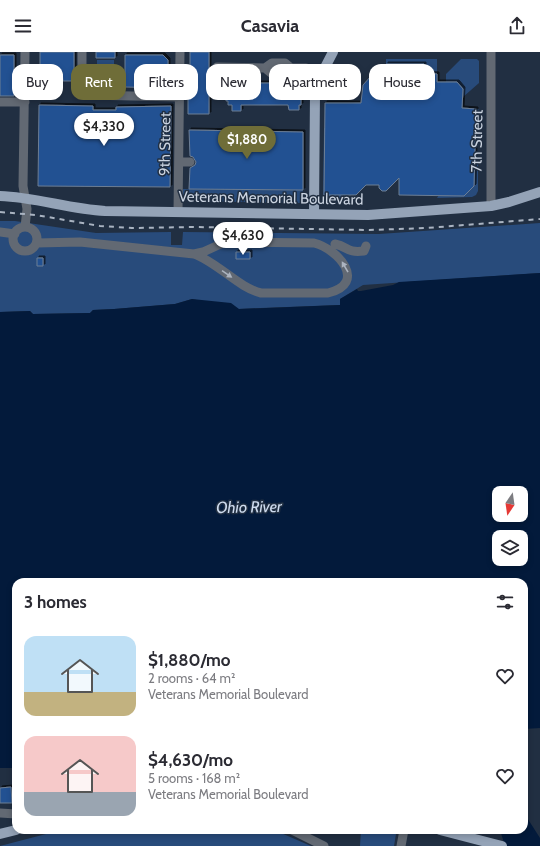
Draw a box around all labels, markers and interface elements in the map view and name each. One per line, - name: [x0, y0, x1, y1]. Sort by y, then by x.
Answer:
- icon: menu: [12, 15, 34, 37]
- text: Casavia: [241, 15, 299, 37]
- icon: share: [506, 15, 528, 37]
- chip: Buy: [12, 64, 63, 100]
- chip: Rent: [71, 64, 126, 100]
- chip: Filters: [134, 64, 198, 100]
- chip: New: [206, 64, 261, 100]
- chip: Apartment: [269, 64, 361, 100]
- chip: House: [369, 64, 435, 100]
- street label: 7th Street: [467, 110, 487, 172]
- street label: 9th Street: [155, 112, 175, 176]
- pin: $4,330: [71, 113, 137, 147]
- text: $4,330: [83, 118, 125, 134]
- pin: $1,880: [214, 126, 280, 160]
- text: $1,880: [227, 131, 267, 147]
- street label: Veterans Memorial Boulevard: [178, 187, 364, 209]
- pin: $4,630: [210, 222, 276, 256]
- text: $4,630: [222, 227, 264, 243]
- one-way arrow: [341, 261, 348, 273]
- one-way arrow: [222, 270, 233, 277]
- north arrow: [492, 486, 528, 522]
- map controls: [492, 486, 528, 566]
- water label: Ohio River: [216, 497, 283, 517]
- button: layers: [492, 530, 528, 566]
- icon: filters: [494, 591, 516, 613]
- text: 3 homes: [24, 592, 87, 612]
- text: $1,880/mo: [148, 650, 231, 670]
- icon: home: [56, 652, 104, 700]
- icon: heart: [494, 665, 516, 687]
- text: 2 rooms · 64 m²: [148, 670, 235, 686]
- text: Veterans Memorial Boulevard: [148, 686, 308, 702]
- text: $4,630/mo: [148, 750, 233, 770]
- icon: home: [56, 752, 104, 800]
- icon: heart: [494, 765, 516, 787]
- text: 5 rooms · 168 m²: [148, 770, 240, 786]
- text: Veterans Memorial Boulevard: [148, 786, 308, 802]

